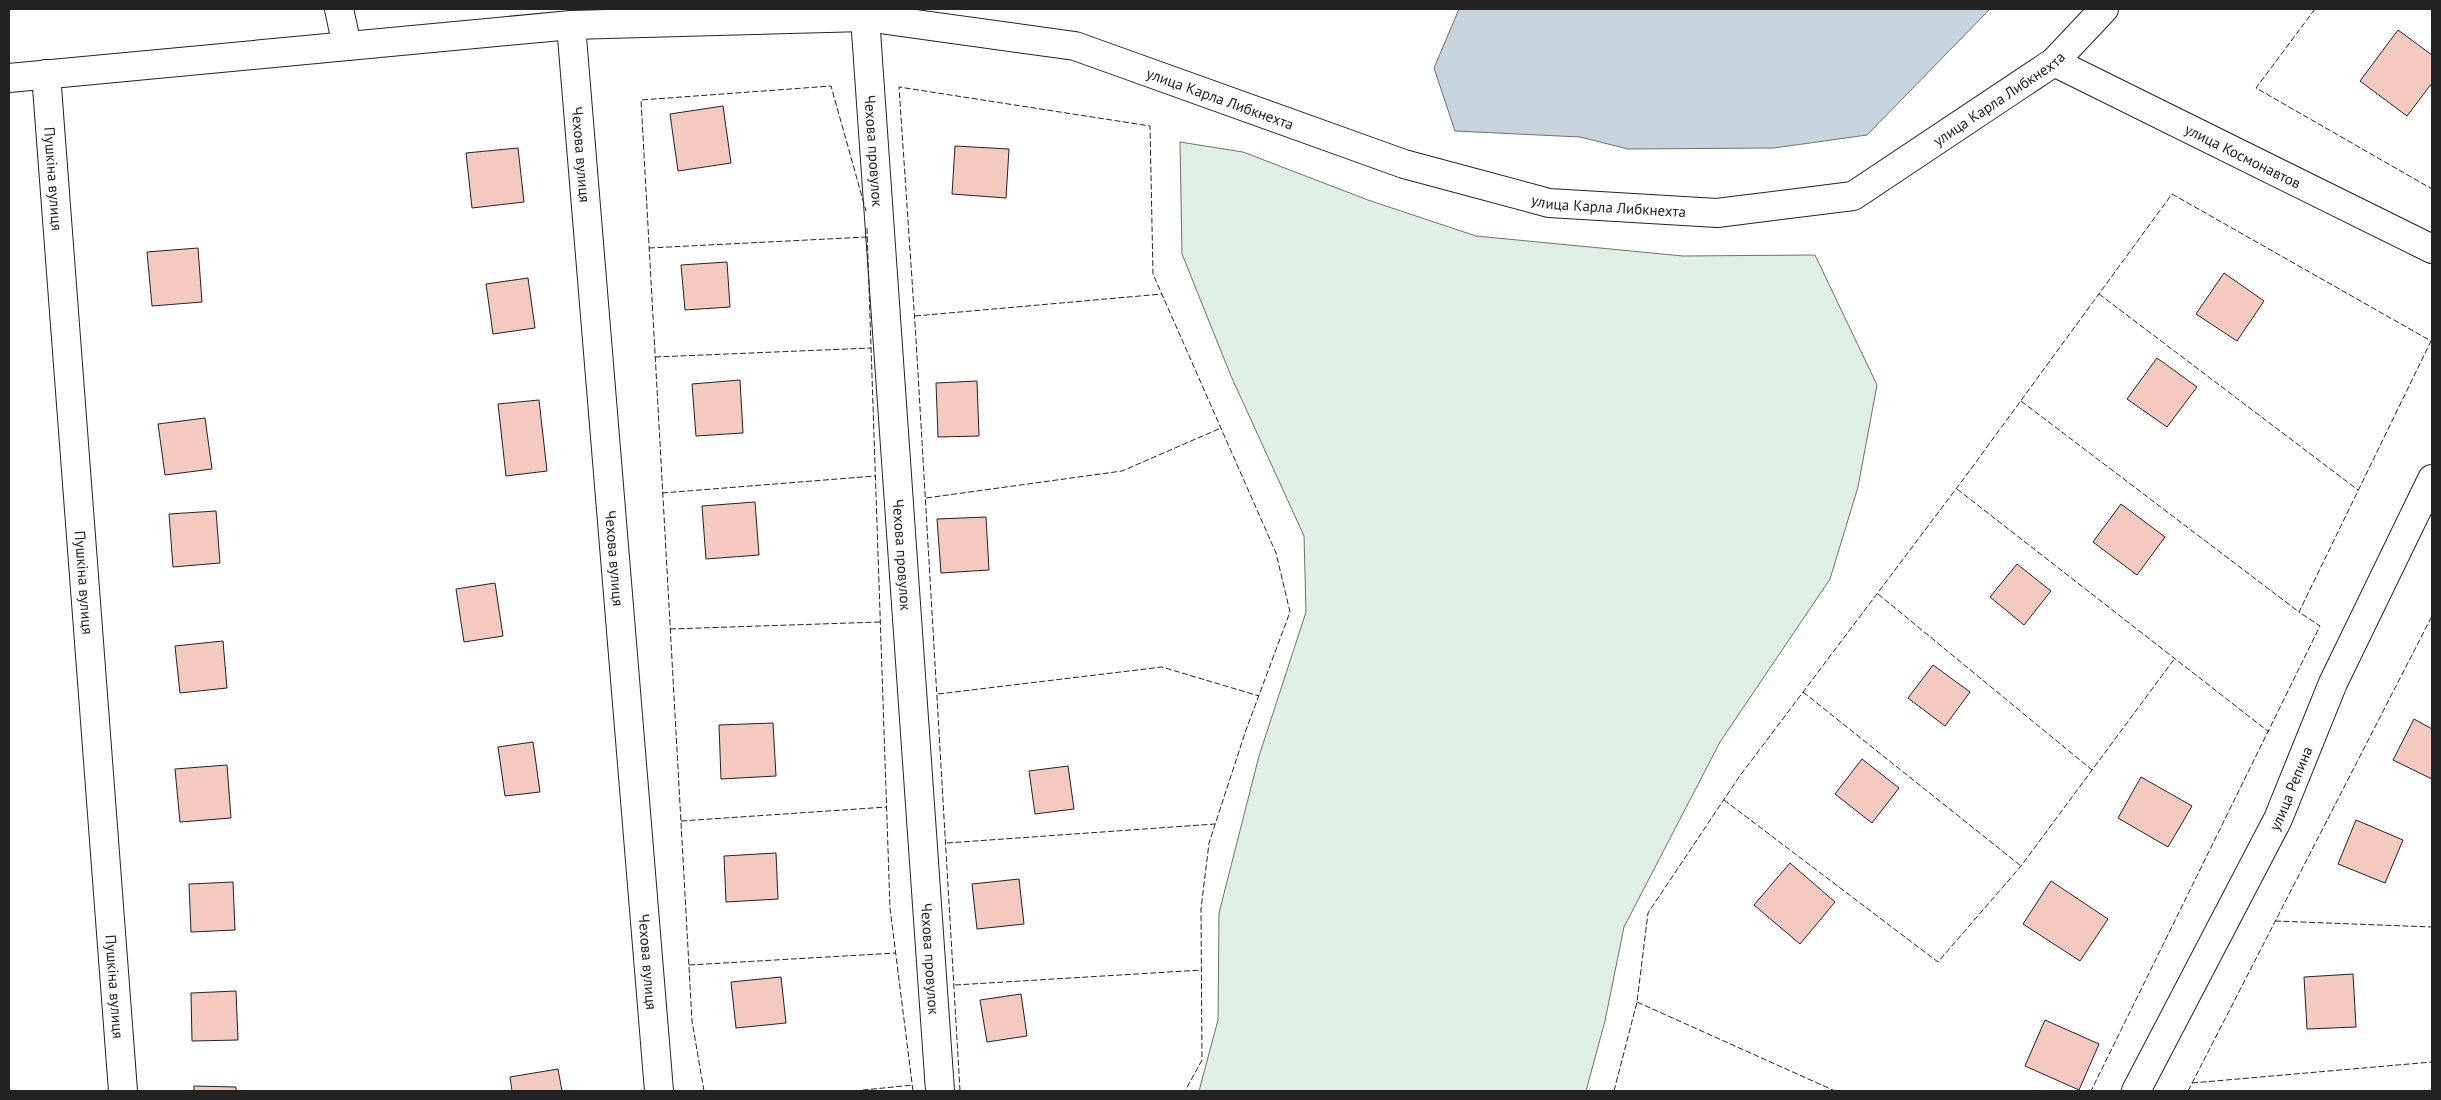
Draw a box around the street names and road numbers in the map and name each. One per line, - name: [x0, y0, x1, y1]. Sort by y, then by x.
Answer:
- street label: улица Карла Либкнехта: [1929, 47, 2069, 150]
- street label: улица Карла Либкнехта: [1144, 63, 1297, 133]
- street label: Чехова провулок: [861, 94, 888, 208]
- street label: Чехова вулиця: [568, 106, 595, 203]
- street label: улица Космонавтов: [2182, 119, 2304, 192]
- street label: Пушкіна вулиця: [41, 126, 67, 231]
- street label: улица Карла Либкнехта: [1529, 189, 1687, 221]
- street label: Чехова провулок: [889, 498, 916, 612]
- street label: Чехова вулиця: [602, 509, 628, 607]
- street label: Пушкіна вулиця: [71, 530, 98, 635]
- street label: улица Репина: [2264, 743, 2316, 834]
- street label: Чехова провулок: [917, 902, 944, 1016]
- street label: Чехова вулиця: [635, 913, 662, 1011]
- street label: Пушкіна вулиця: [102, 934, 128, 1039]

